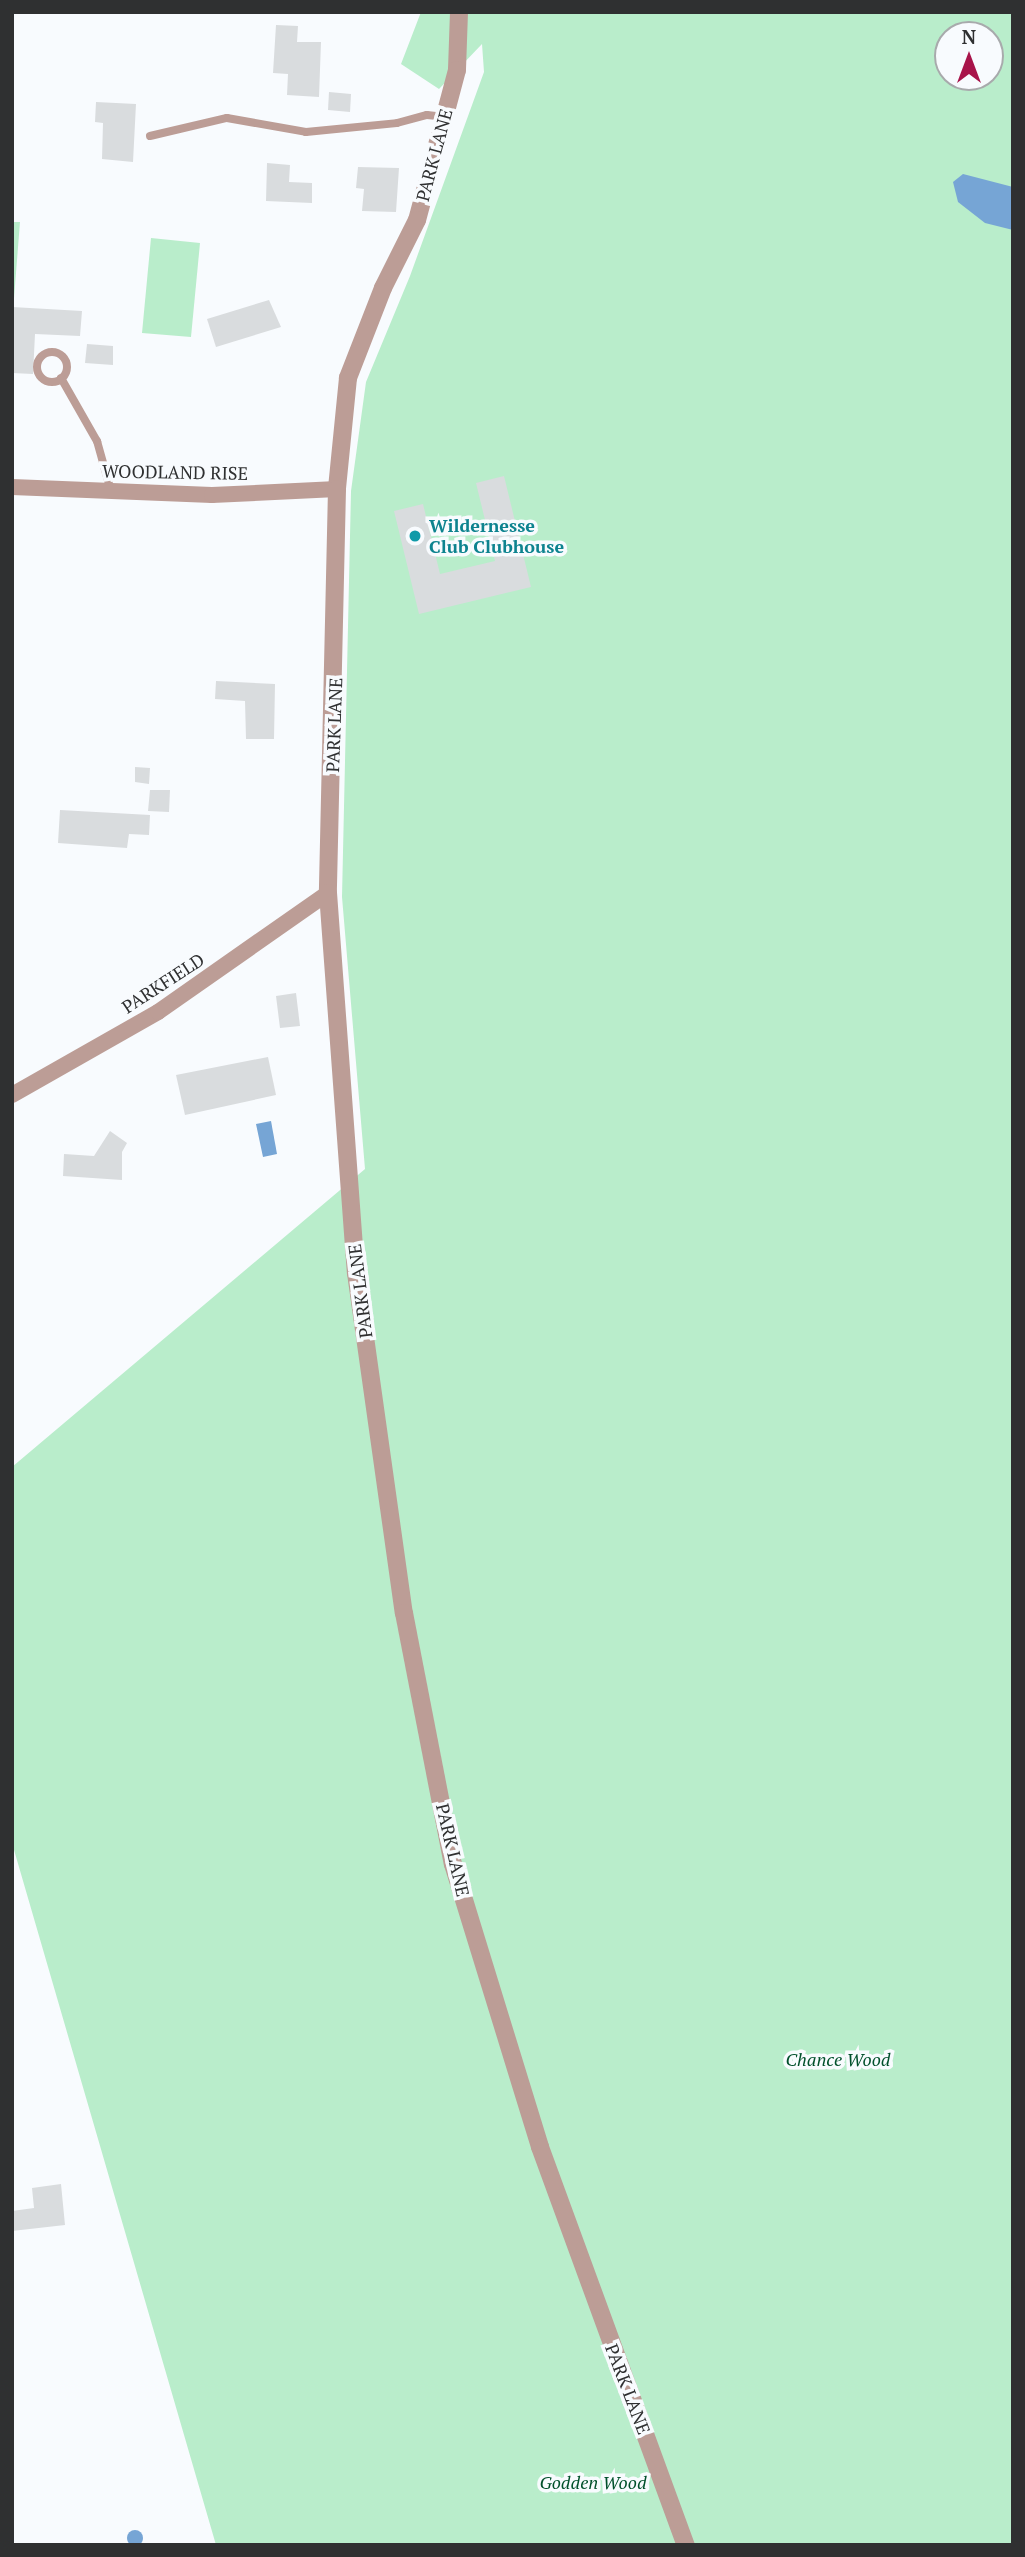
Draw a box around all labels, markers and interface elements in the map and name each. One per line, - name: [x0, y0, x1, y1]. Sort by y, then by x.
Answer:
- north arrow: [934, 21, 1004, 91]
- text: N: [962, 24, 976, 49]
- street label: PARK LANE: [411, 106, 457, 204]
- street label: WOODLAND RISE: [102, 460, 248, 484]
- place label: Wildernesse Club Clubhouse: [429, 515, 564, 558]
- marker: Wildernesse Club Clubhouse: [407, 528, 423, 544]
- street label: PARK LANE: [322, 677, 346, 773]
- street label: PARKFIELD: [118, 948, 208, 1018]
- street label: PARK LANE: [343, 1243, 377, 1339]
- street label: PARK LANE: [432, 1801, 474, 1899]
- park label: Chance Wood: [786, 2048, 890, 2070]
- street label: PARK LANE: [601, 2341, 655, 2437]
- park label: Godden Wood: [539, 2471, 647, 2493]

